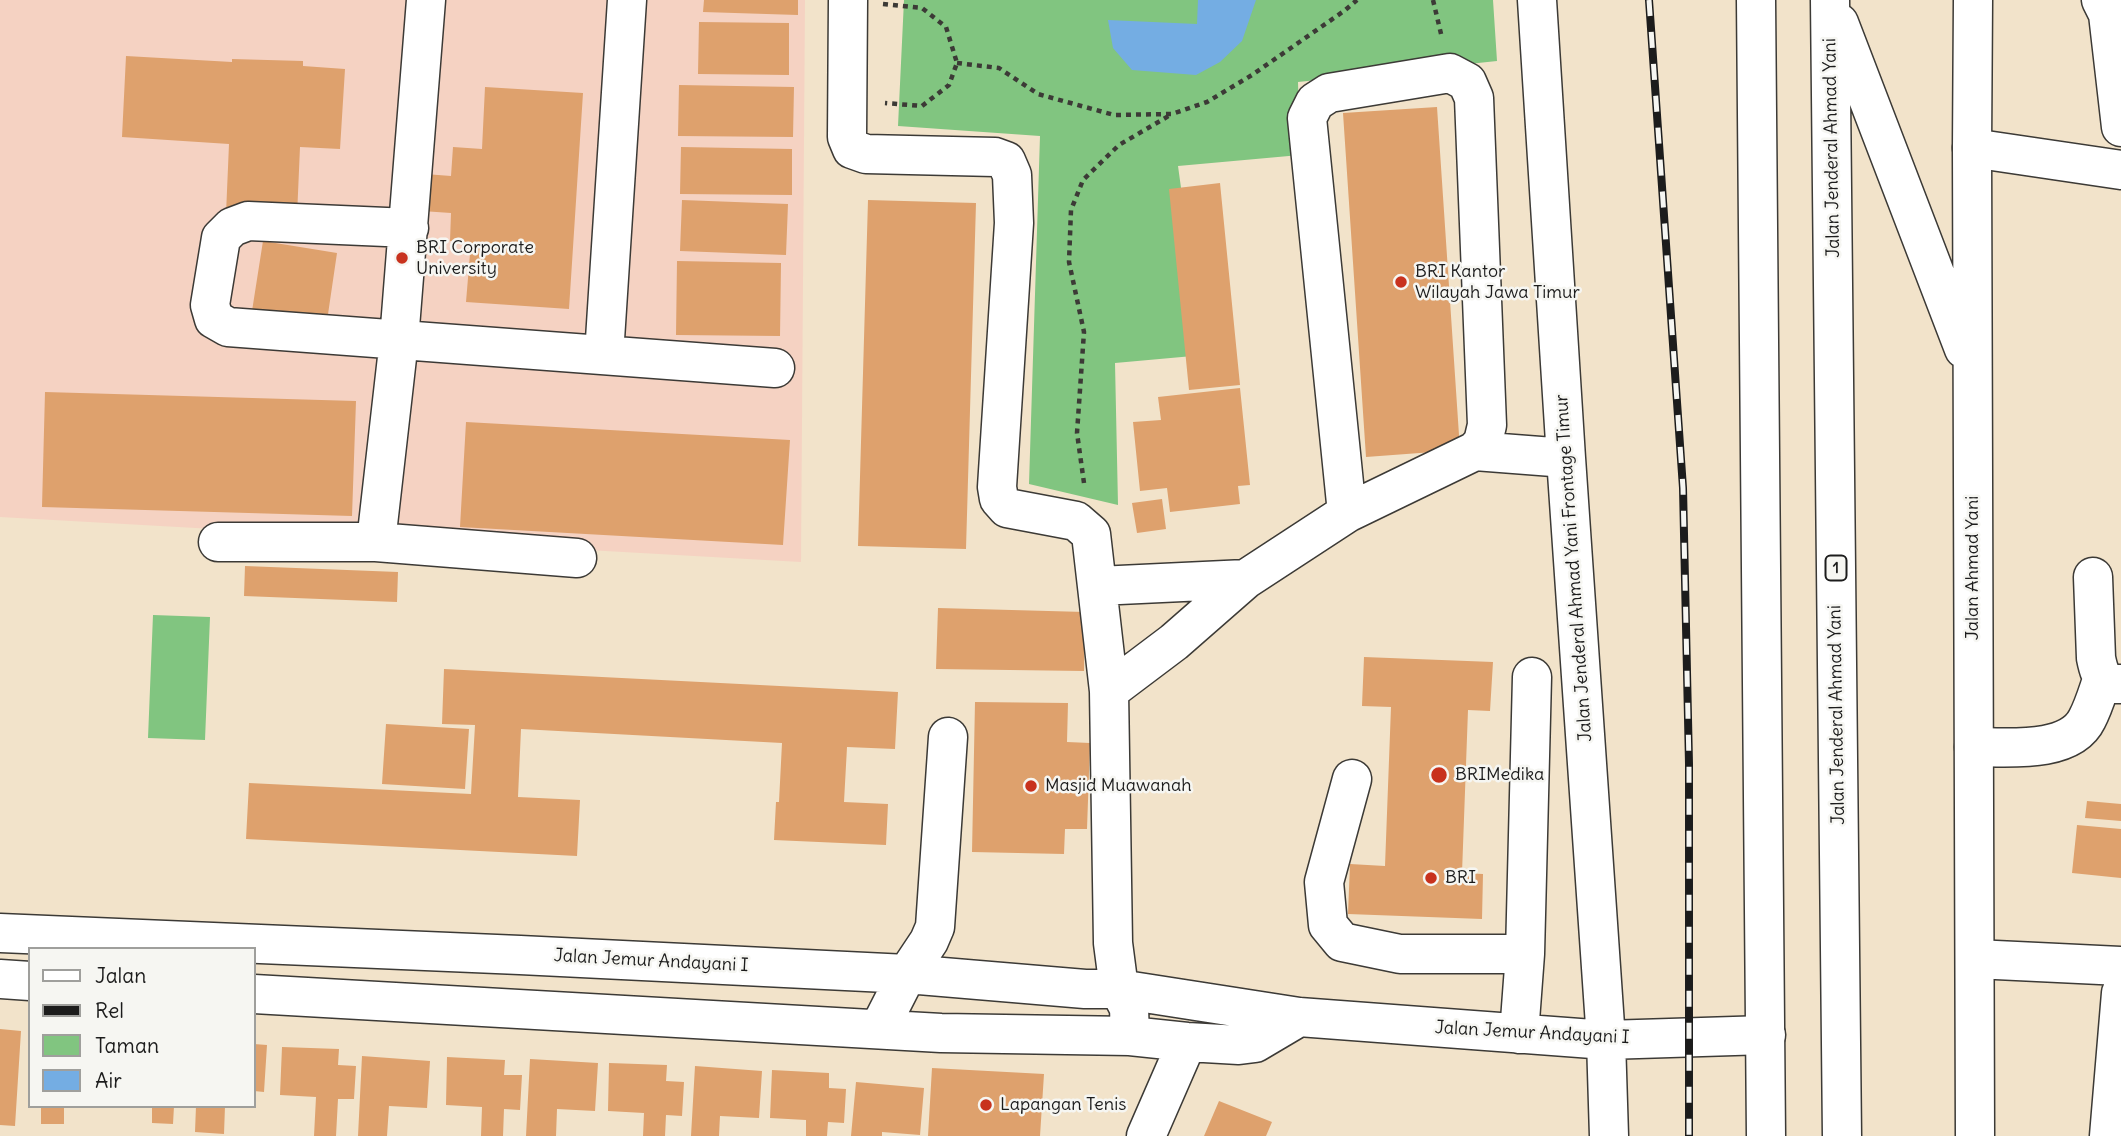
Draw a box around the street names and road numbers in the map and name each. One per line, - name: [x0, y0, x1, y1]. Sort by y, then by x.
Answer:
- street label: Jalan Jenderal Ahmad Yani: [1819, 38, 1845, 258]
- street label: Jalan Jenderal Ahmad Yani Frontage Timur: [1551, 393, 1597, 743]
- street label: Jalan Ahmad Yani: [1962, 496, 1984, 640]
- road number: 1: [1826, 555, 1846, 580]
- street label: Jalan Jenderal Ahmad Yani: [1824, 605, 1850, 825]
- street label: Jalan Jemur Andayani I: [553, 945, 749, 977]
- street label: Jalan Jemur Andayani I: [1434, 1017, 1630, 1049]

